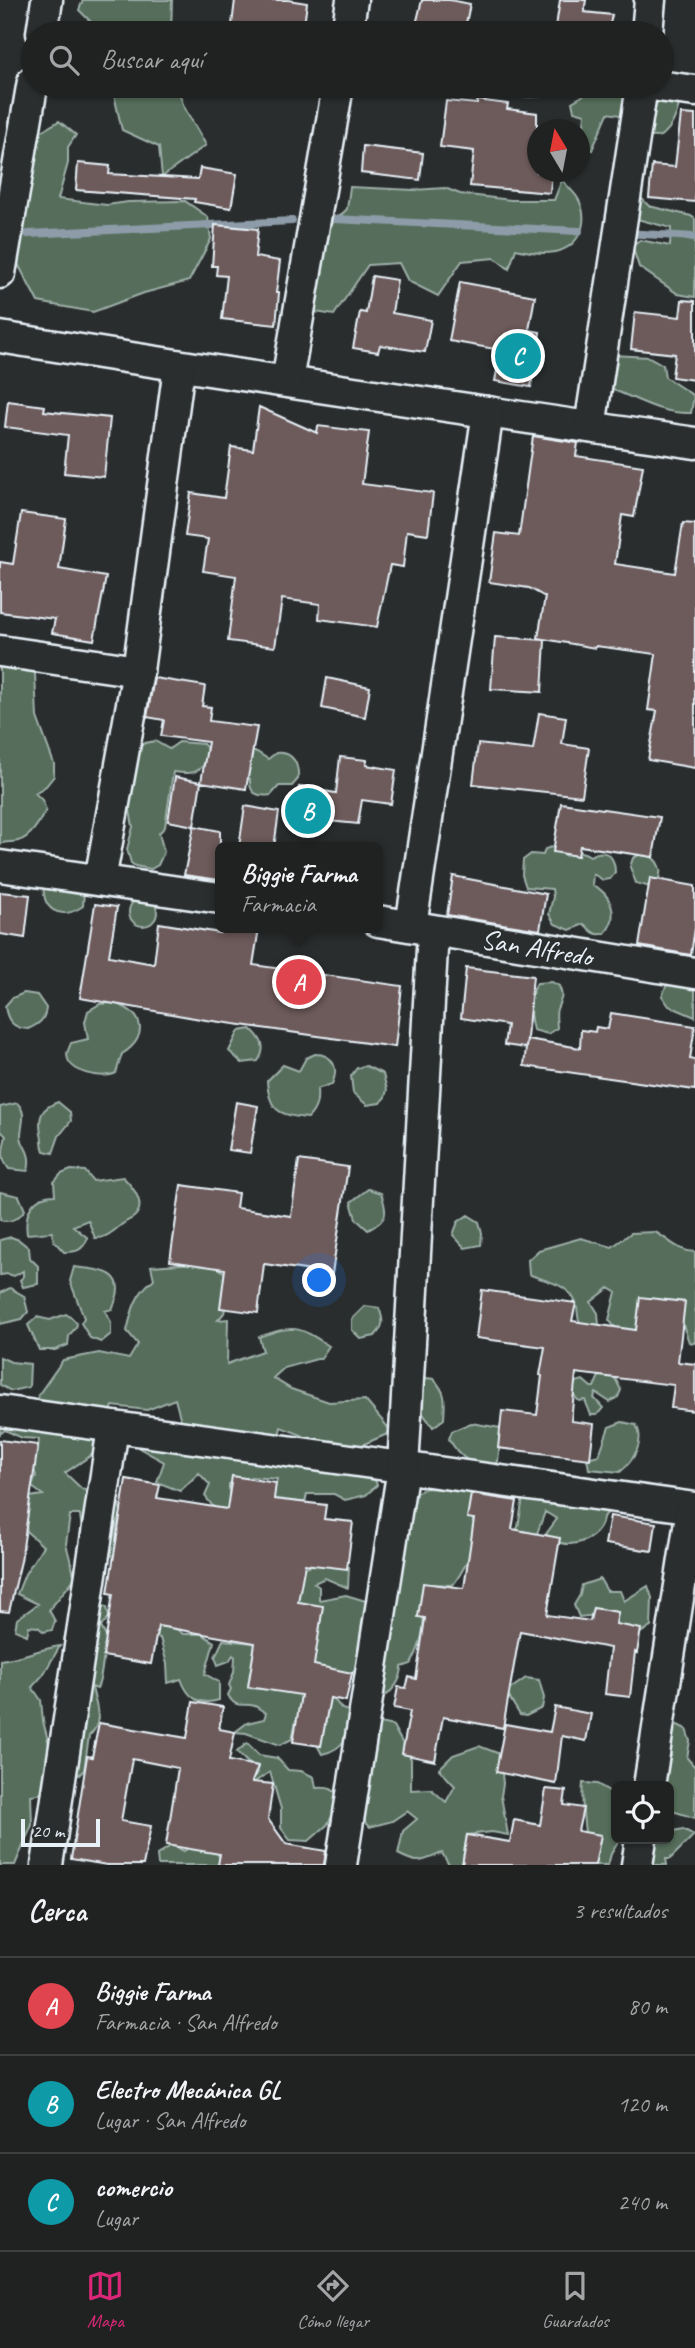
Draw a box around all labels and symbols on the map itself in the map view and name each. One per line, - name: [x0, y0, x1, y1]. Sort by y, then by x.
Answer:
- north arrow: [527, 119, 590, 182]
- pin: C: [495, 330, 541, 382]
- pin: B: [285, 785, 331, 837]
- street label: San Alfredo: [479, 921, 598, 974]
- pin: A: [276, 956, 322, 1008]
- your location: [302, 1263, 336, 1297]
- scale bar: [21, 1816, 100, 1848]

